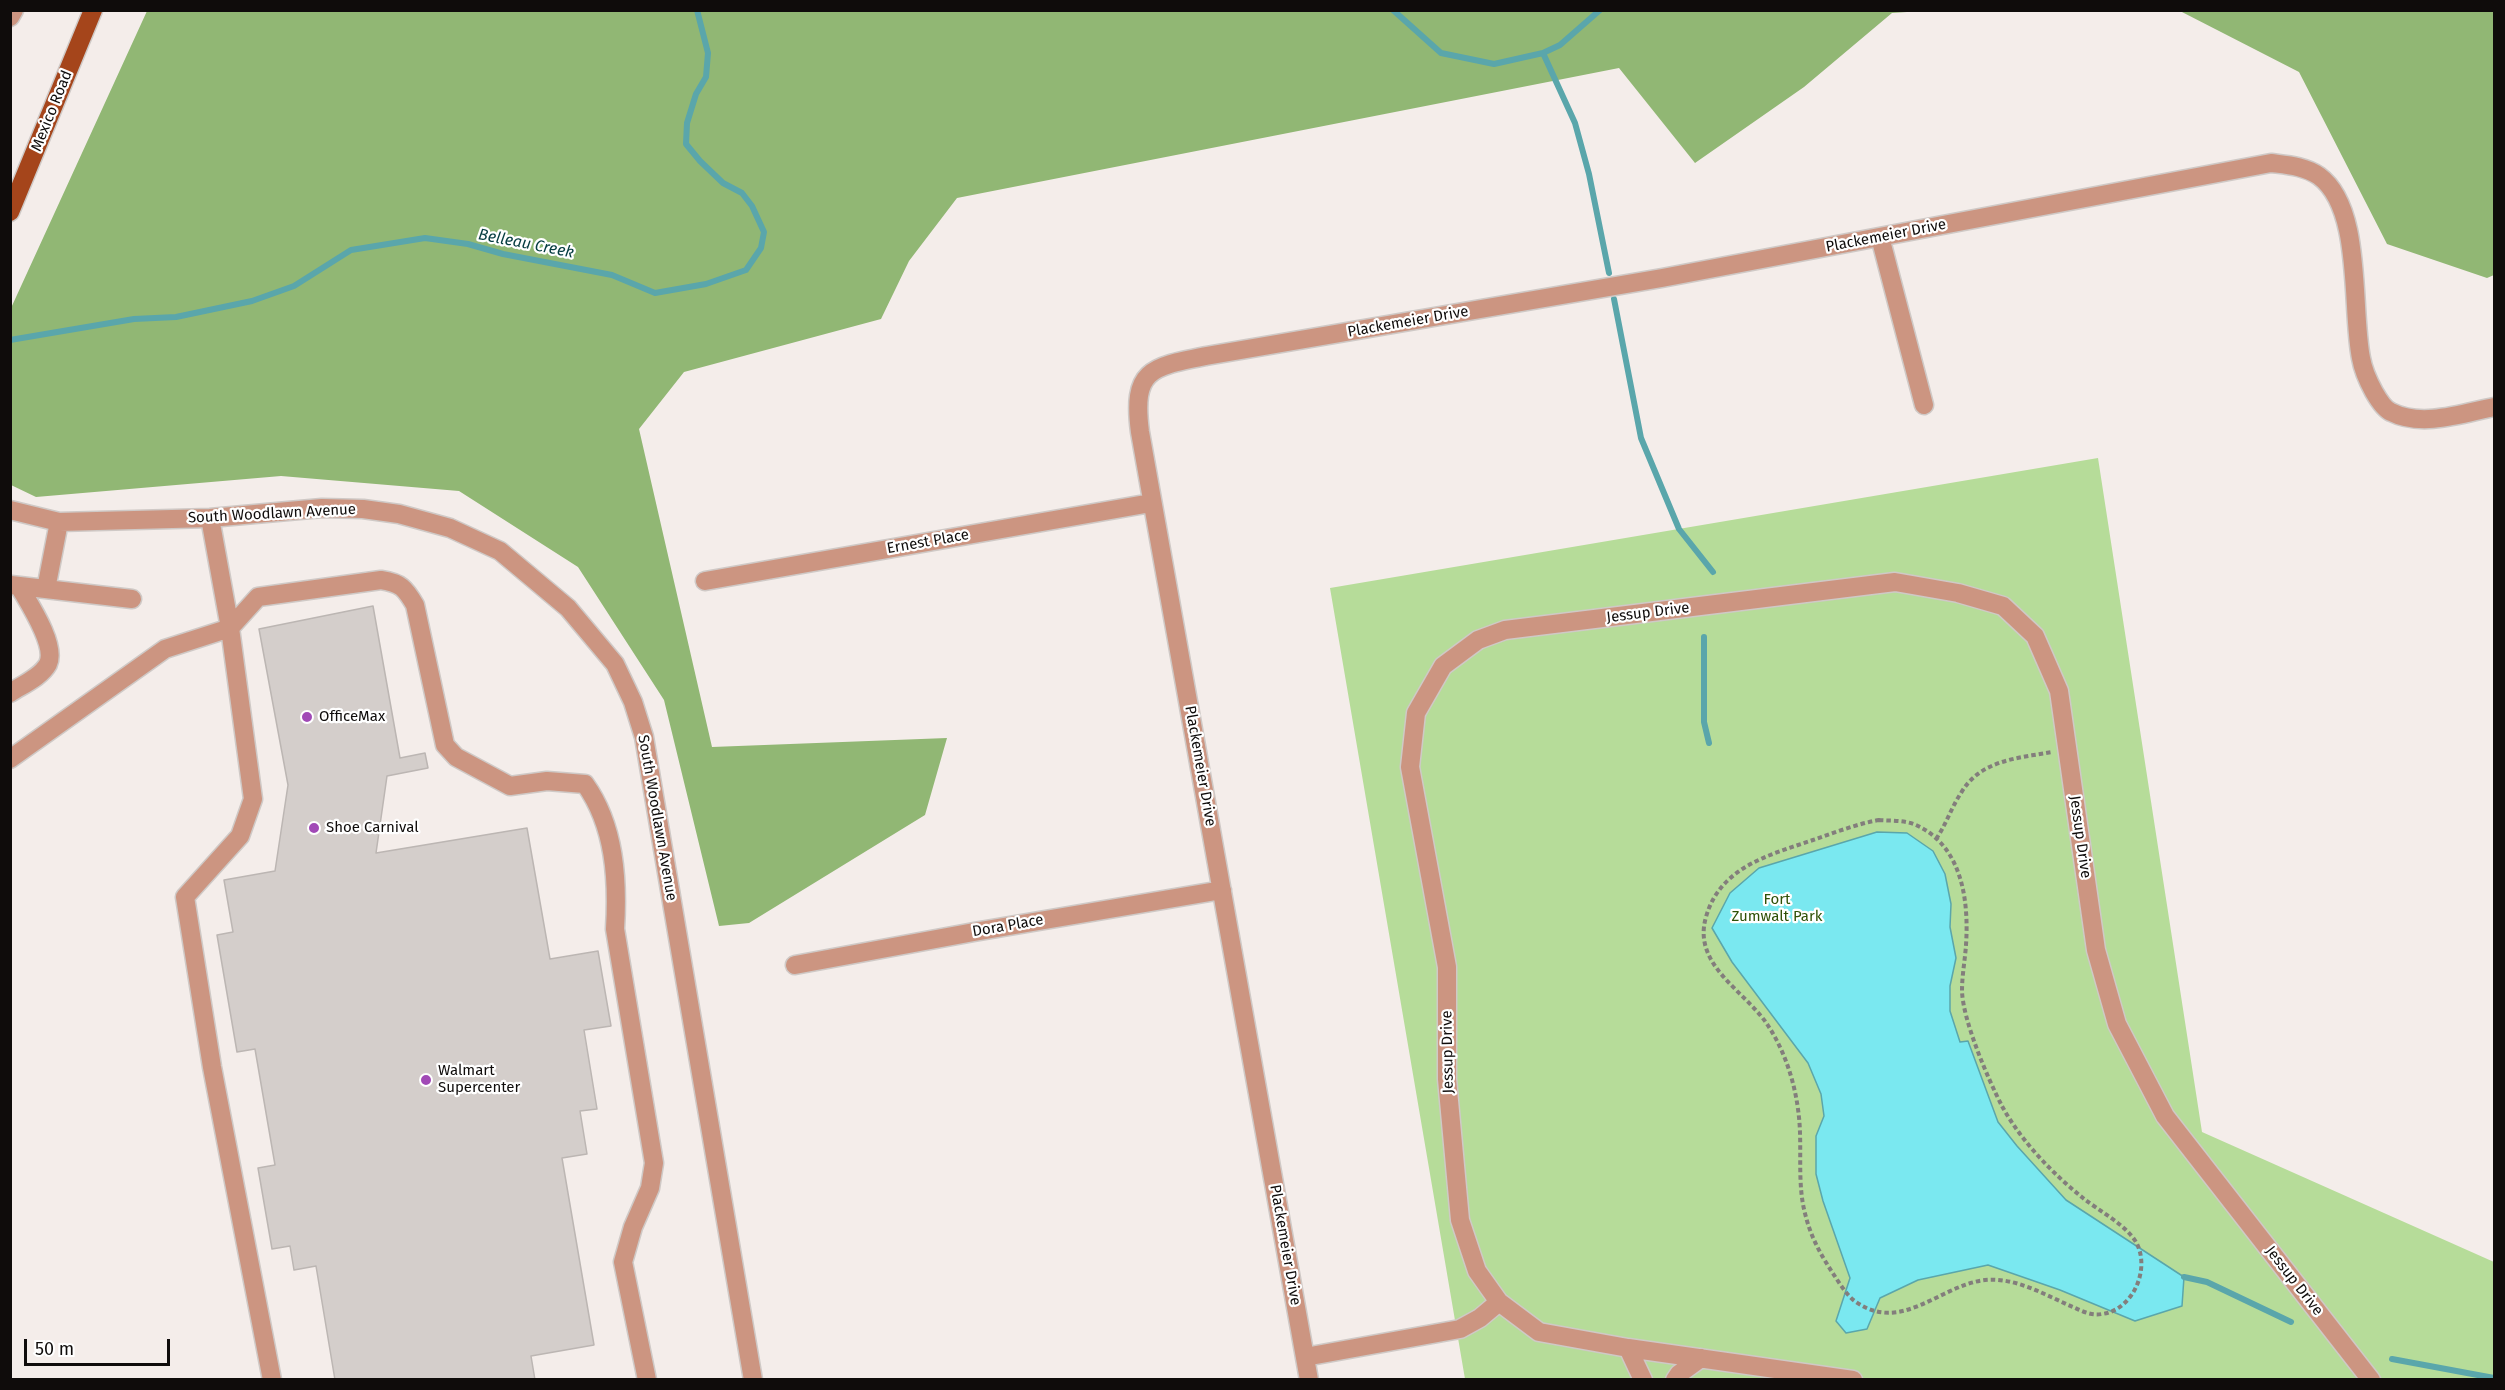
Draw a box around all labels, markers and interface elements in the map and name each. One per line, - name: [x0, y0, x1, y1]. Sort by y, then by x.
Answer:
- street label: Mexico Road: [28, 68, 76, 154]
- street label: Plackemeier Drive: [1824, 215, 1948, 257]
- water label: Belleau Creek: [476, 225, 576, 263]
- street label: Plackemeier Drive: [1346, 303, 1470, 341]
- street label: South Woodlawn Avenue: [188, 501, 356, 527]
- street label: Ernest Place: [886, 526, 970, 558]
- street label: Jessup Drive: [1606, 599, 1690, 627]
- street label: Plackemeier Drive: [1181, 704, 1219, 828]
- place label: OfficeMax: [319, 708, 385, 726]
- marker: OfficeMax: [300, 710, 314, 724]
- street label: South Woodlawn Avenue: [634, 734, 680, 902]
- street label: Jessup Drive: [2065, 794, 2095, 880]
- place label: Shoe Carnival: [326, 819, 419, 837]
- marker: Shoe Carnival: [307, 821, 321, 835]
- park label: Fort Zumwalt Park: [1731, 891, 1823, 926]
- street label: Dora Place: [971, 911, 1045, 941]
- street label: Jessup Drive: [1438, 1010, 1458, 1094]
- place label: Walmart Supercenter: [438, 1062, 520, 1097]
- marker: Walmart Supercenter: [419, 1073, 433, 1087]
- street label: Plackemeier Drive: [1266, 1183, 1304, 1307]
- street label: Jessup Drive: [2261, 1243, 2327, 1319]
- scale bar: [27, 1327, 172, 1365]
- text: 50 m: [35, 1338, 74, 1360]

